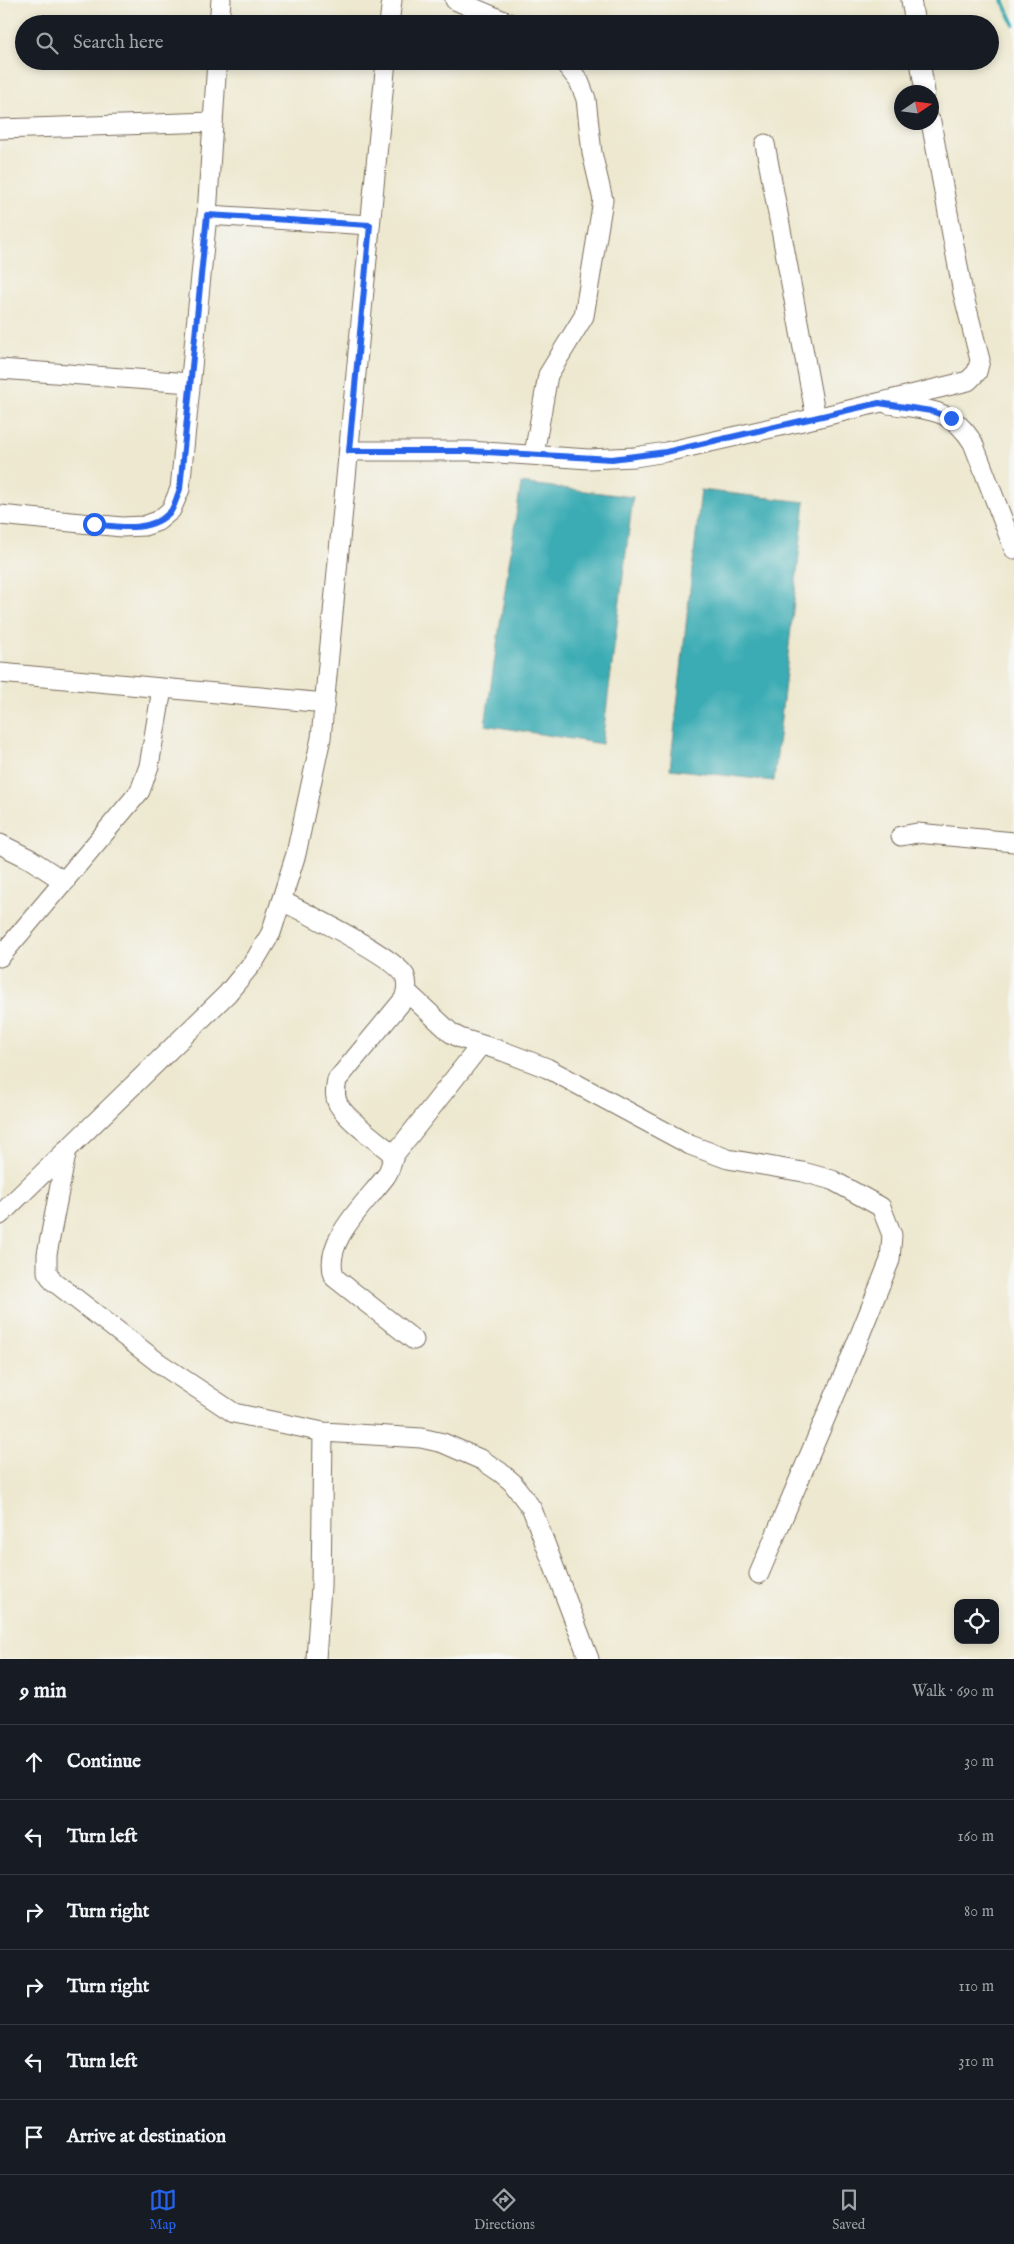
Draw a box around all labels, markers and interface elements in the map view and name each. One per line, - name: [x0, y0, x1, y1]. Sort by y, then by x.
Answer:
- search box: [15, 15, 999, 70]
- icon: search: [33, 29, 61, 57]
- text: Search here: [73, 31, 164, 55]
- north arrow: [894, 85, 939, 130]
- route end: [940, 407, 963, 430]
- route start: [83, 513, 106, 536]
- map controls: [954, 1599, 999, 1644]
- button: locate: [954, 1599, 999, 1644]
- text: 9 min: [20, 1678, 67, 1705]
- text: Walk · 690 m: [912, 1682, 994, 1702]
- icon: ahead: [20, 1748, 48, 1776]
- text: Continue: [67, 1750, 141, 1774]
- text: 30 m: [964, 1752, 994, 1772]
- icon: left: [20, 1823, 48, 1851]
- text: Turn left: [67, 1825, 138, 1849]
- text: 160 m: [958, 1827, 994, 1847]
- icon: right: [20, 1898, 48, 1926]
- text: Turn right: [67, 1900, 149, 1924]
- text: 80 m: [964, 1902, 994, 1922]
- icon: right: [20, 1973, 48, 2001]
- text: Turn right: [67, 1975, 149, 1999]
- text: 110 m: [958, 1977, 994, 1997]
- icon: left: [20, 2048, 48, 2076]
- text: Turn left: [67, 2050, 138, 2074]
- text: 310 m: [958, 2052, 994, 2072]
- icon: arrive: [20, 2123, 48, 2151]
- text: Arrive at destination: [67, 2125, 226, 2149]
- tab: Map: [149, 2186, 177, 2234]
- tab: Directions: [474, 2186, 535, 2234]
- tab: Saved: [832, 2186, 865, 2234]

